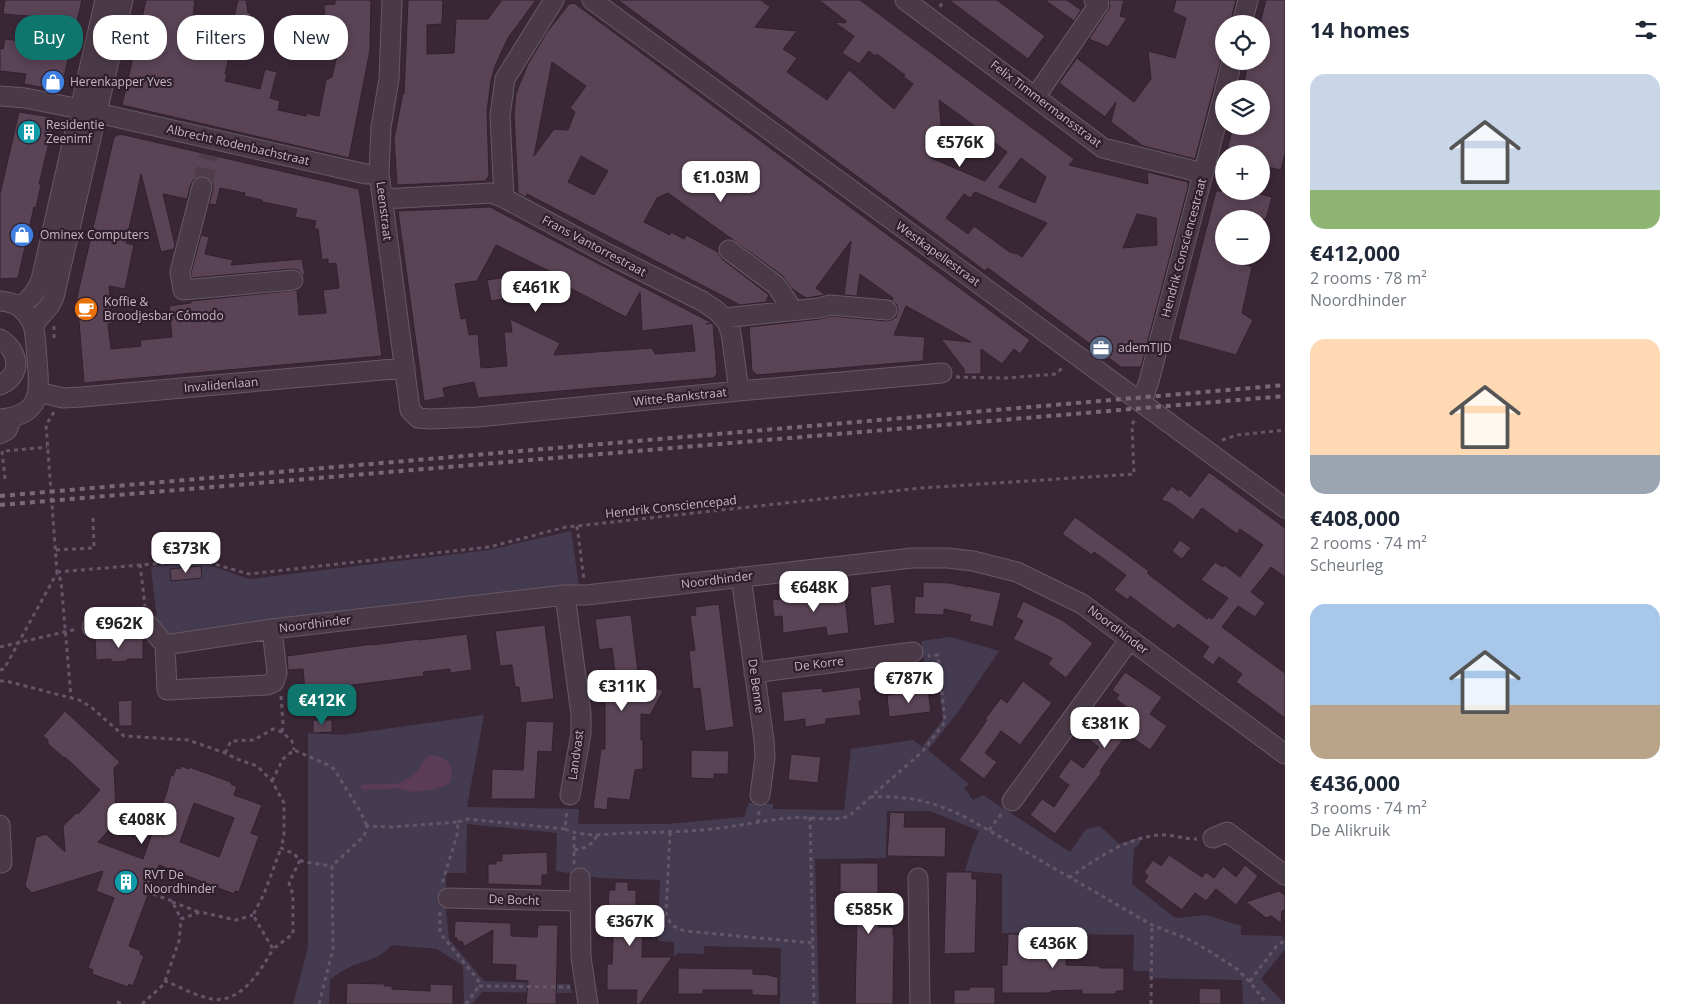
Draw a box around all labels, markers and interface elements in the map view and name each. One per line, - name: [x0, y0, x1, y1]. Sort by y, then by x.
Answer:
- chip: Buy: [15, 15, 83, 60]
- chip: Rent: [93, 15, 167, 60]
- chip: Filters: [177, 15, 264, 60]
- chip: New: [274, 15, 348, 60]
- map controls: [1215, 15, 1270, 265]
- button: locate: [1215, 15, 1270, 70]
- text: 14 homes: [1310, 16, 1410, 44]
- icon: filters: [1632, 16, 1660, 44]
- street label: Felix Timmermansstraat: [987, 56, 1105, 151]
- shop icon: Herenkapper Yves: [40, 69, 66, 95]
- place label: Herenkapper Yves: [70, 73, 172, 90]
- button: layers: [1215, 80, 1270, 135]
- icon: home: [1440, 107, 1530, 197]
- place label: Residentie Zeenimf: [46, 116, 105, 147]
- building icon: Residentie Zeenimf: [16, 119, 42, 145]
- street label: Albrecht Rodenbachstraat: [165, 120, 311, 169]
- pin: €576K: [925, 126, 995, 168]
- text: €576K: [936, 131, 984, 153]
- button: +: [1215, 145, 1270, 200]
- pin: €1.03M: [680, 160, 762, 203]
- text: €1.03M: [693, 166, 749, 188]
- street label: Hendrik Consciencestraat: [1157, 176, 1210, 319]
- street label: Leenstraat: [372, 180, 397, 242]
- button: −: [1215, 210, 1270, 265]
- street label: Frans Vantorrestraat: [539, 211, 649, 280]
- street label: Westkapellestraat: [893, 217, 984, 290]
- shop icon: Ominex Computers: [9, 222, 35, 248]
- place label: Ominex Computers: [40, 226, 149, 243]
- text: €412,000: [1310, 239, 1400, 267]
- text: 2 rooms · 78 m²: [1310, 267, 1427, 289]
- pin: €461K: [501, 270, 571, 313]
- text: €461K: [512, 276, 560, 298]
- text: Noordhinder: [1310, 289, 1407, 311]
- place label: Koffie & Broodjesbar Cómodo: [104, 293, 224, 324]
- cafe icon: Koffie & Broodjesbar Cómodo: [73, 296, 99, 322]
- office icon: ademTIJD: [1088, 335, 1114, 361]
- place label: ademTIJD: [1118, 339, 1172, 356]
- icon: home: [1440, 372, 1530, 462]
- street label: Invalidenlaan: [183, 373, 259, 396]
- street label: Witte-Bankstraat: [632, 383, 728, 410]
- street label: Hendrik Consciencepad: [604, 491, 738, 522]
- text: €408,000: [1310, 504, 1400, 532]
- pin: €373K: [151, 532, 221, 574]
- text: 2 rooms · 74 m²: [1310, 532, 1427, 554]
- text: €373K: [162, 537, 210, 559]
- text: Scheurleg: [1310, 554, 1383, 576]
- street label: Noordhinder: [680, 567, 754, 592]
- pin: €648K: [779, 570, 849, 613]
- text: €648K: [790, 576, 838, 598]
- street label: Noordhinder: [1084, 601, 1152, 658]
- pin: €962K: [84, 606, 154, 649]
- street label: Noordhinder: [278, 611, 352, 636]
- text: €962K: [95, 612, 143, 634]
- icon: home: [1440, 637, 1530, 727]
- street label: De Korre: [793, 652, 845, 675]
- street label: De Benne: [744, 658, 769, 714]
- pin: €787K: [874, 662, 944, 704]
- text: €787K: [885, 667, 933, 689]
- pin: €311K: [587, 670, 657, 712]
- text: €311K: [598, 675, 646, 697]
- pin: €412K: [287, 684, 357, 726]
- text: €412K: [298, 689, 346, 711]
- pin: €381K: [1070, 706, 1140, 749]
- text: €381K: [1081, 712, 1129, 734]
- street label: Landvast: [564, 729, 587, 781]
- text: €436,000: [1310, 769, 1400, 797]
- text: 3 rooms · 74 m²: [1310, 797, 1427, 819]
- pin: €408K: [107, 802, 177, 845]
- text: €408K: [118, 808, 166, 830]
- text: De Alikruik: [1310, 819, 1390, 841]
- place label: RVT De Noordhinder: [144, 866, 217, 897]
- building icon: RVT De Noordhinder: [113, 869, 139, 895]
- street label: De Bocht: [488, 890, 540, 909]
- pin: €585K: [834, 892, 904, 935]
- text: €585K: [845, 898, 893, 920]
- pin: €367K: [595, 904, 665, 947]
- text: €367K: [606, 910, 654, 932]
- pin: €436K: [1018, 926, 1088, 969]
- text: €436K: [1029, 932, 1077, 954]

